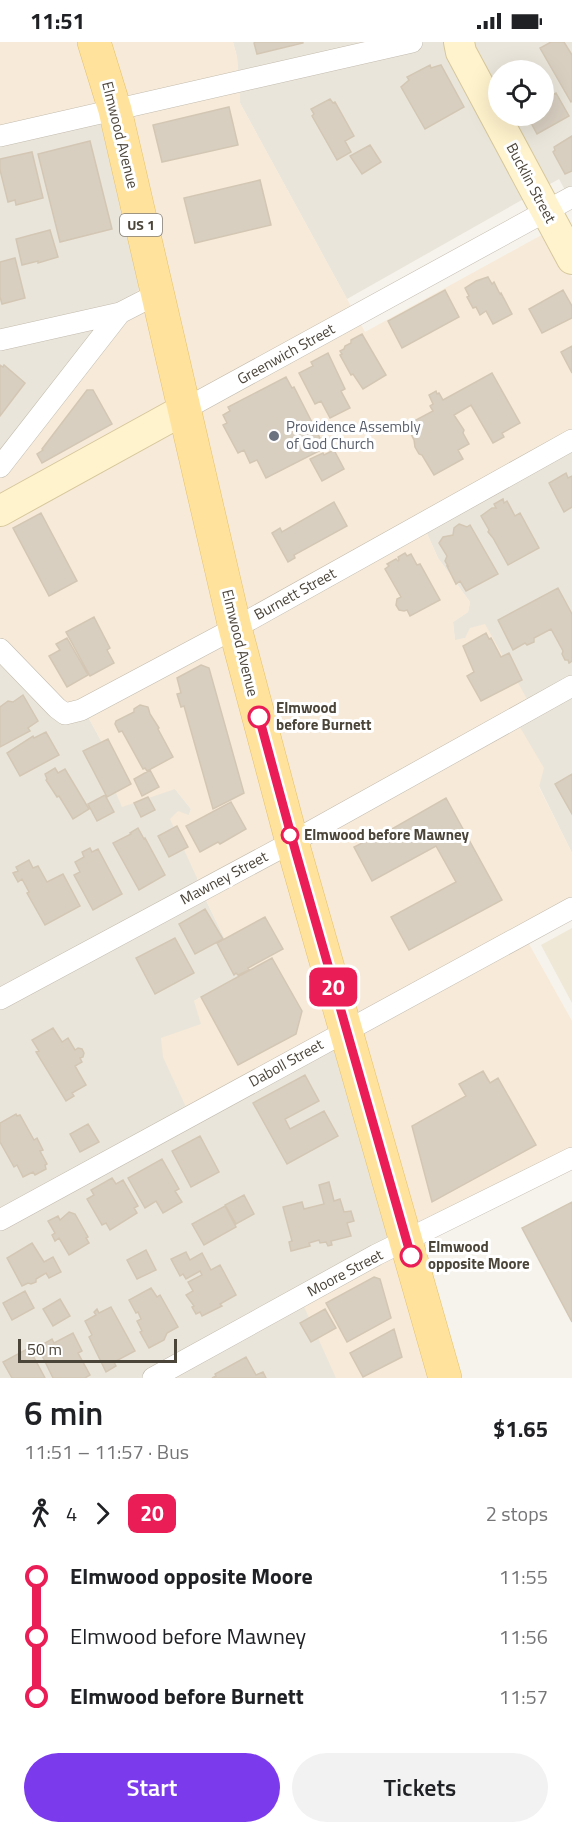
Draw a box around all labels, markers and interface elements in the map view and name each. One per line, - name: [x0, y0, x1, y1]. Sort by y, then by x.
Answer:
- text: 11:51: [30, 4, 85, 38]
- map controls: [488, 60, 554, 126]
- button: locate: [488, 60, 554, 126]
- street label: Elmwood Avenue: [96, 79, 145, 191]
- street label: Bucklin Street: [501, 139, 563, 228]
- road number: US 1: [120, 214, 162, 236]
- street label: Greenwich Street: [233, 317, 340, 390]
- place label: Providence Assembly of God Church: [286, 415, 421, 455]
- marker: Providence Assembly of God Church: [267, 429, 281, 443]
- street label: Burnett Street: [250, 561, 341, 626]
- street label: Elmwood Avenue: [216, 587, 265, 699]
- place label: Elmwood before Burnett: [276, 696, 372, 736]
- marker: Elmwood before Burnett: [248, 706, 270, 728]
- place label: Elmwood before Mawney: [304, 823, 469, 846]
- marker: Elmwood before Mawney: [281, 826, 299, 844]
- street label: Mawney Street: [176, 844, 272, 910]
- line badge: 20: [306, 968, 360, 1006]
- text: 20: [321, 971, 345, 1003]
- street label: Daboll Street: [244, 1032, 328, 1092]
- place label: Elmwood opposite Moore: [428, 1235, 530, 1275]
- street label: Moore Street: [303, 1243, 387, 1302]
- marker: Elmwood opposite Moore: [400, 1245, 422, 1267]
- scale bar: [18, 1336, 177, 1364]
- text: 50 m: [27, 1337, 62, 1361]
- text: 6 min: [24, 1388, 103, 1438]
- text: $1.65: [493, 1412, 548, 1446]
- text: 11:51 – 11:57 · Bus: [24, 1436, 189, 1467]
- icon: walk: [24, 1497, 57, 1530]
- icon: forward: [86, 1497, 119, 1530]
- text: 20: [140, 1497, 164, 1529]
- text: 4: [66, 1498, 77, 1529]
- text: 2 stops: [486, 1498, 548, 1529]
- text: Elmwood opposite Moore: [70, 1559, 313, 1593]
- text: 11:55: [499, 1561, 548, 1592]
- text: Elmwood before Mawney: [70, 1619, 306, 1653]
- text: 11:56: [499, 1621, 548, 1652]
- text: Elmwood before Burnett: [70, 1679, 304, 1713]
- text: 11:57: [499, 1681, 548, 1712]
- button: Start: [24, 1753, 280, 1822]
- button: Tickets: [292, 1753, 548, 1822]

